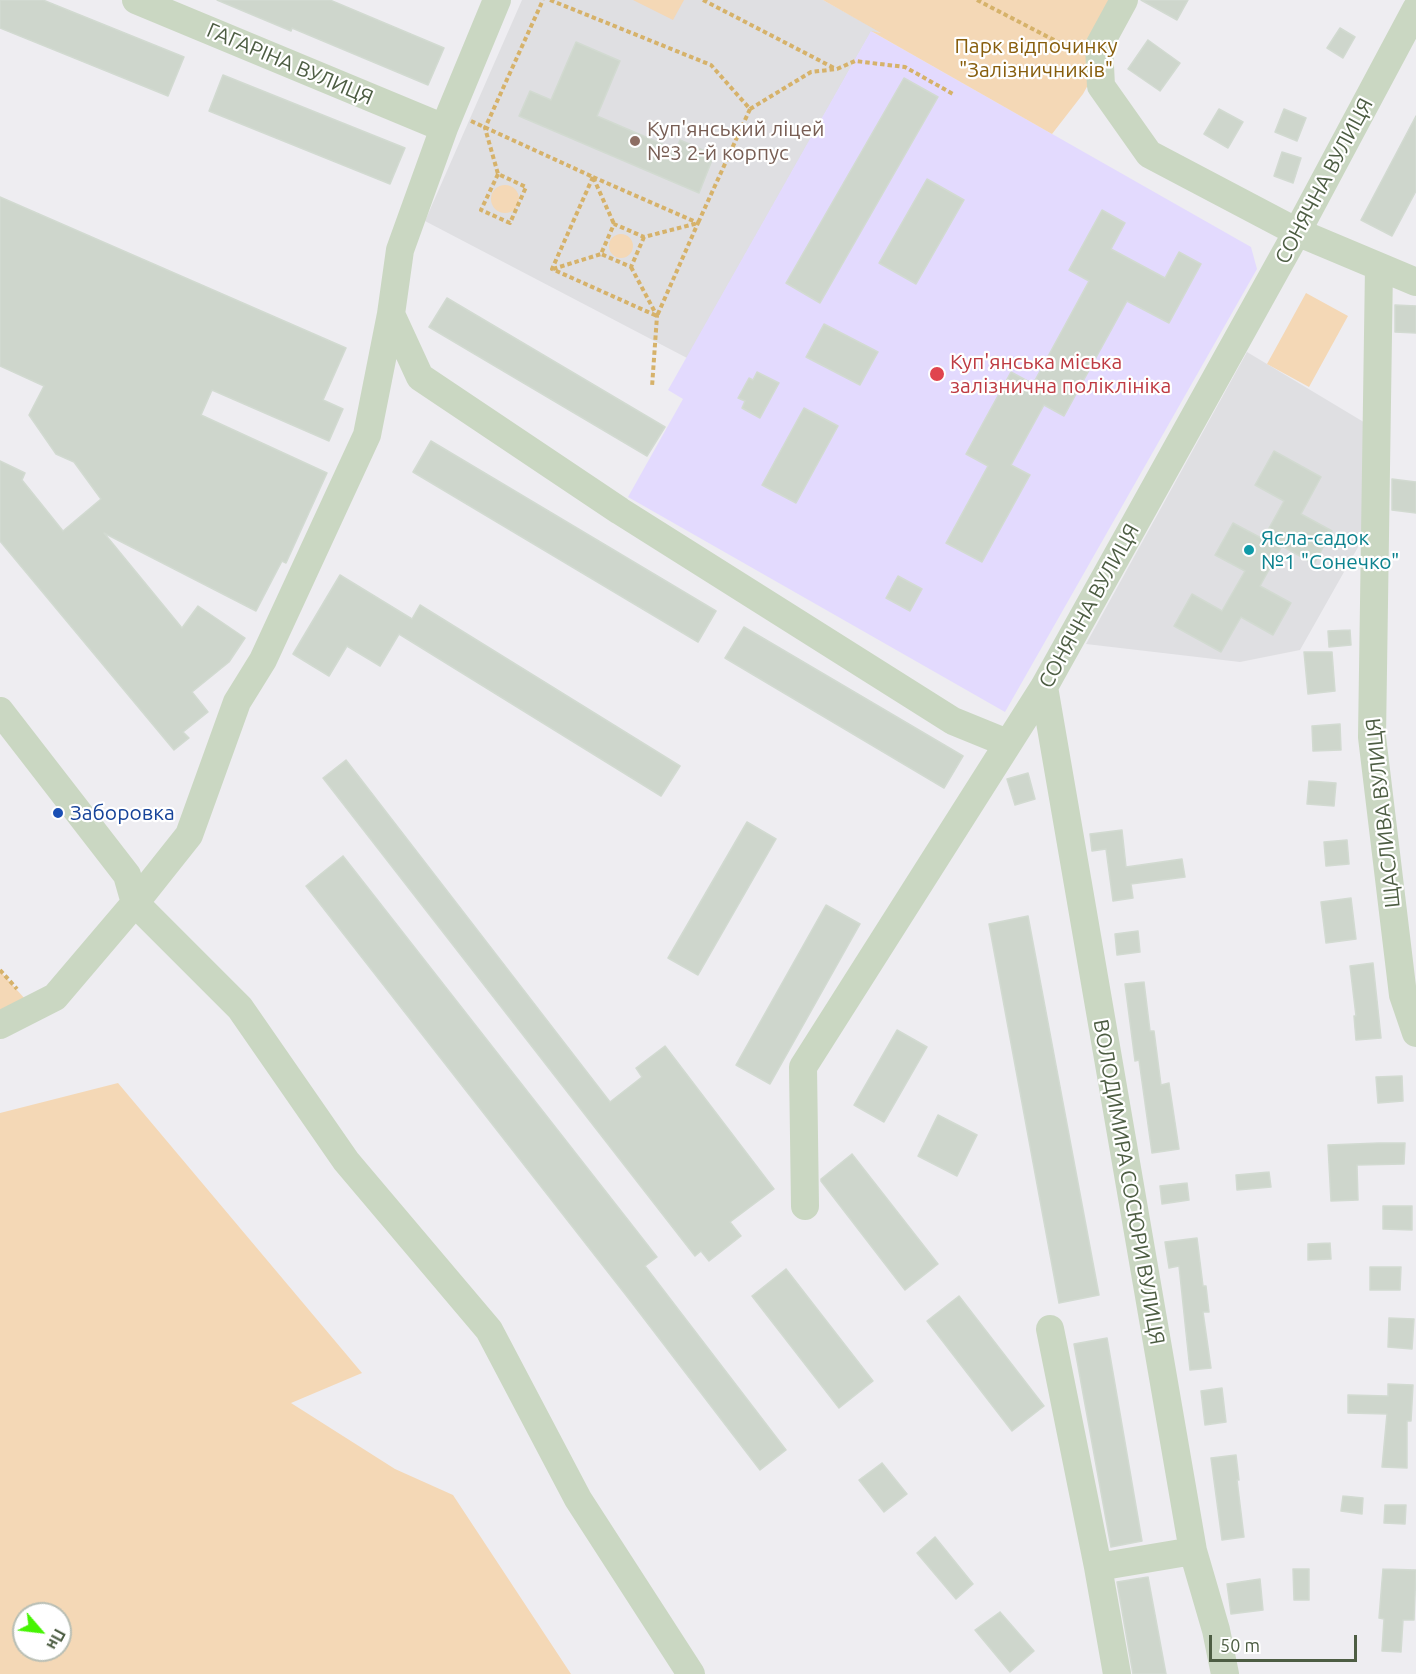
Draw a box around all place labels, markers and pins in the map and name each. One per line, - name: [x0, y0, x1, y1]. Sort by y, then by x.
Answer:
- place label: Куп'янський ліцей №3 2-й корпус: [647, 116, 825, 166]
- marker: Куп'янський ліцей №3 2-й корпус: [628, 134, 642, 148]
- place label: Куп'янська міська залізнична поліклініка: [950, 349, 1171, 399]
- marker: Куп'янська міська залізнична поліклініка: [928, 365, 946, 383]
- place label: Ясла-садок №1 "Сонечко": [1261, 525, 1400, 575]
- marker: Ясла-садок №1 "Сонечко": [1242, 543, 1256, 557]
- place label: Заборовка: [70, 800, 175, 826]
- marker: Заборовка: [51, 806, 65, 820]

